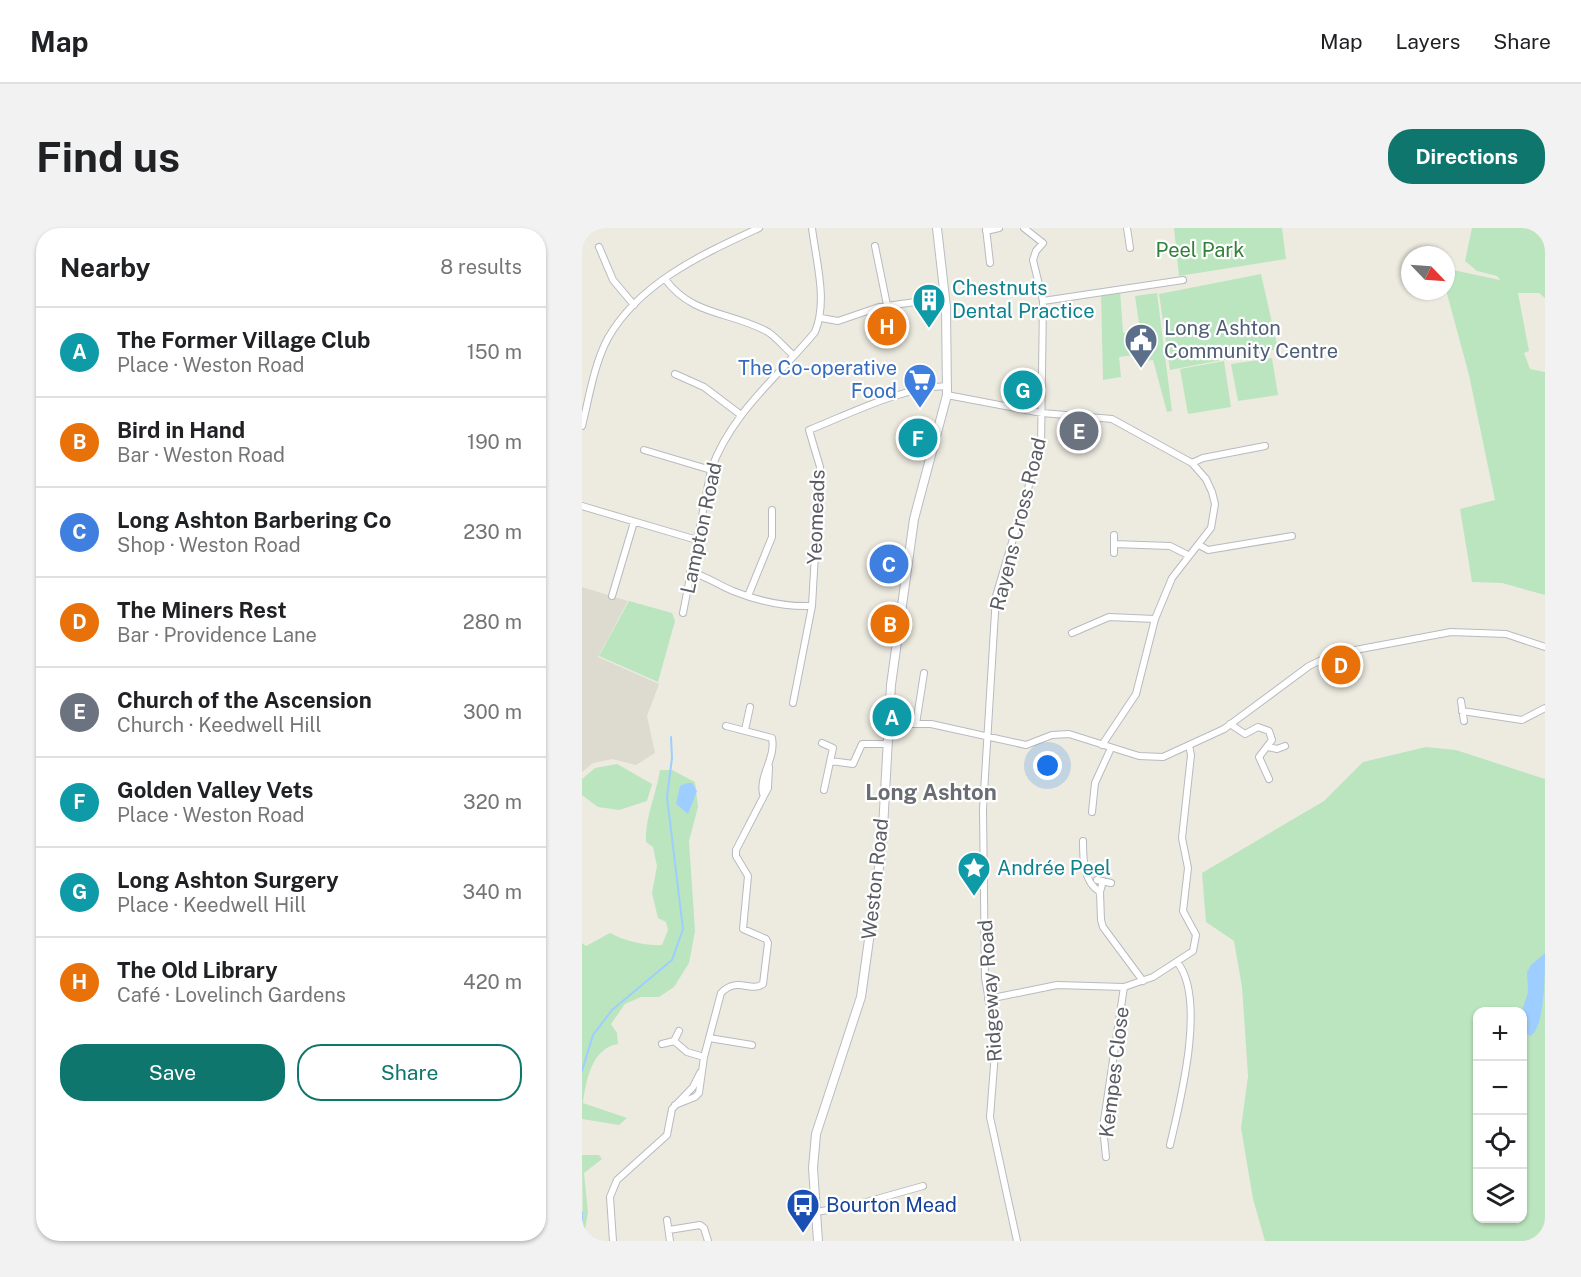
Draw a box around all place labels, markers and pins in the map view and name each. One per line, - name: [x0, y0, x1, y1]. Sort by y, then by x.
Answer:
- place label: Chestnuts Dental Practice: [952, 276, 1095, 323]
- building icon: Chestnuts Dental Practice: [911, 282, 947, 329]
- pin: H: [868, 304, 906, 348]
- place label: Long Ashton Community Centre: [1164, 316, 1338, 363]
- public building icon: Long Ashton Community Centre: [1123, 322, 1159, 369]
- place label: The Co-operative Food: [738, 356, 897, 403]
- supermarket icon: The Co-operative Food: [902, 362, 938, 409]
- pin: G: [1004, 368, 1042, 412]
- pin: E: [1060, 408, 1098, 454]
- pin: F: [898, 416, 938, 460]
- pin: C: [870, 542, 908, 586]
- pin: B: [870, 602, 910, 646]
- pin: D: [1322, 642, 1360, 688]
- pin: A: [872, 694, 912, 740]
- place icon: Andrée Peel: [956, 850, 992, 897]
- place label: Andrée Peel: [997, 856, 1111, 880]
- bus stop icon: Bourton Mead: [785, 1187, 821, 1234]
- place label: Bourton Mead: [826, 1193, 957, 1217]

